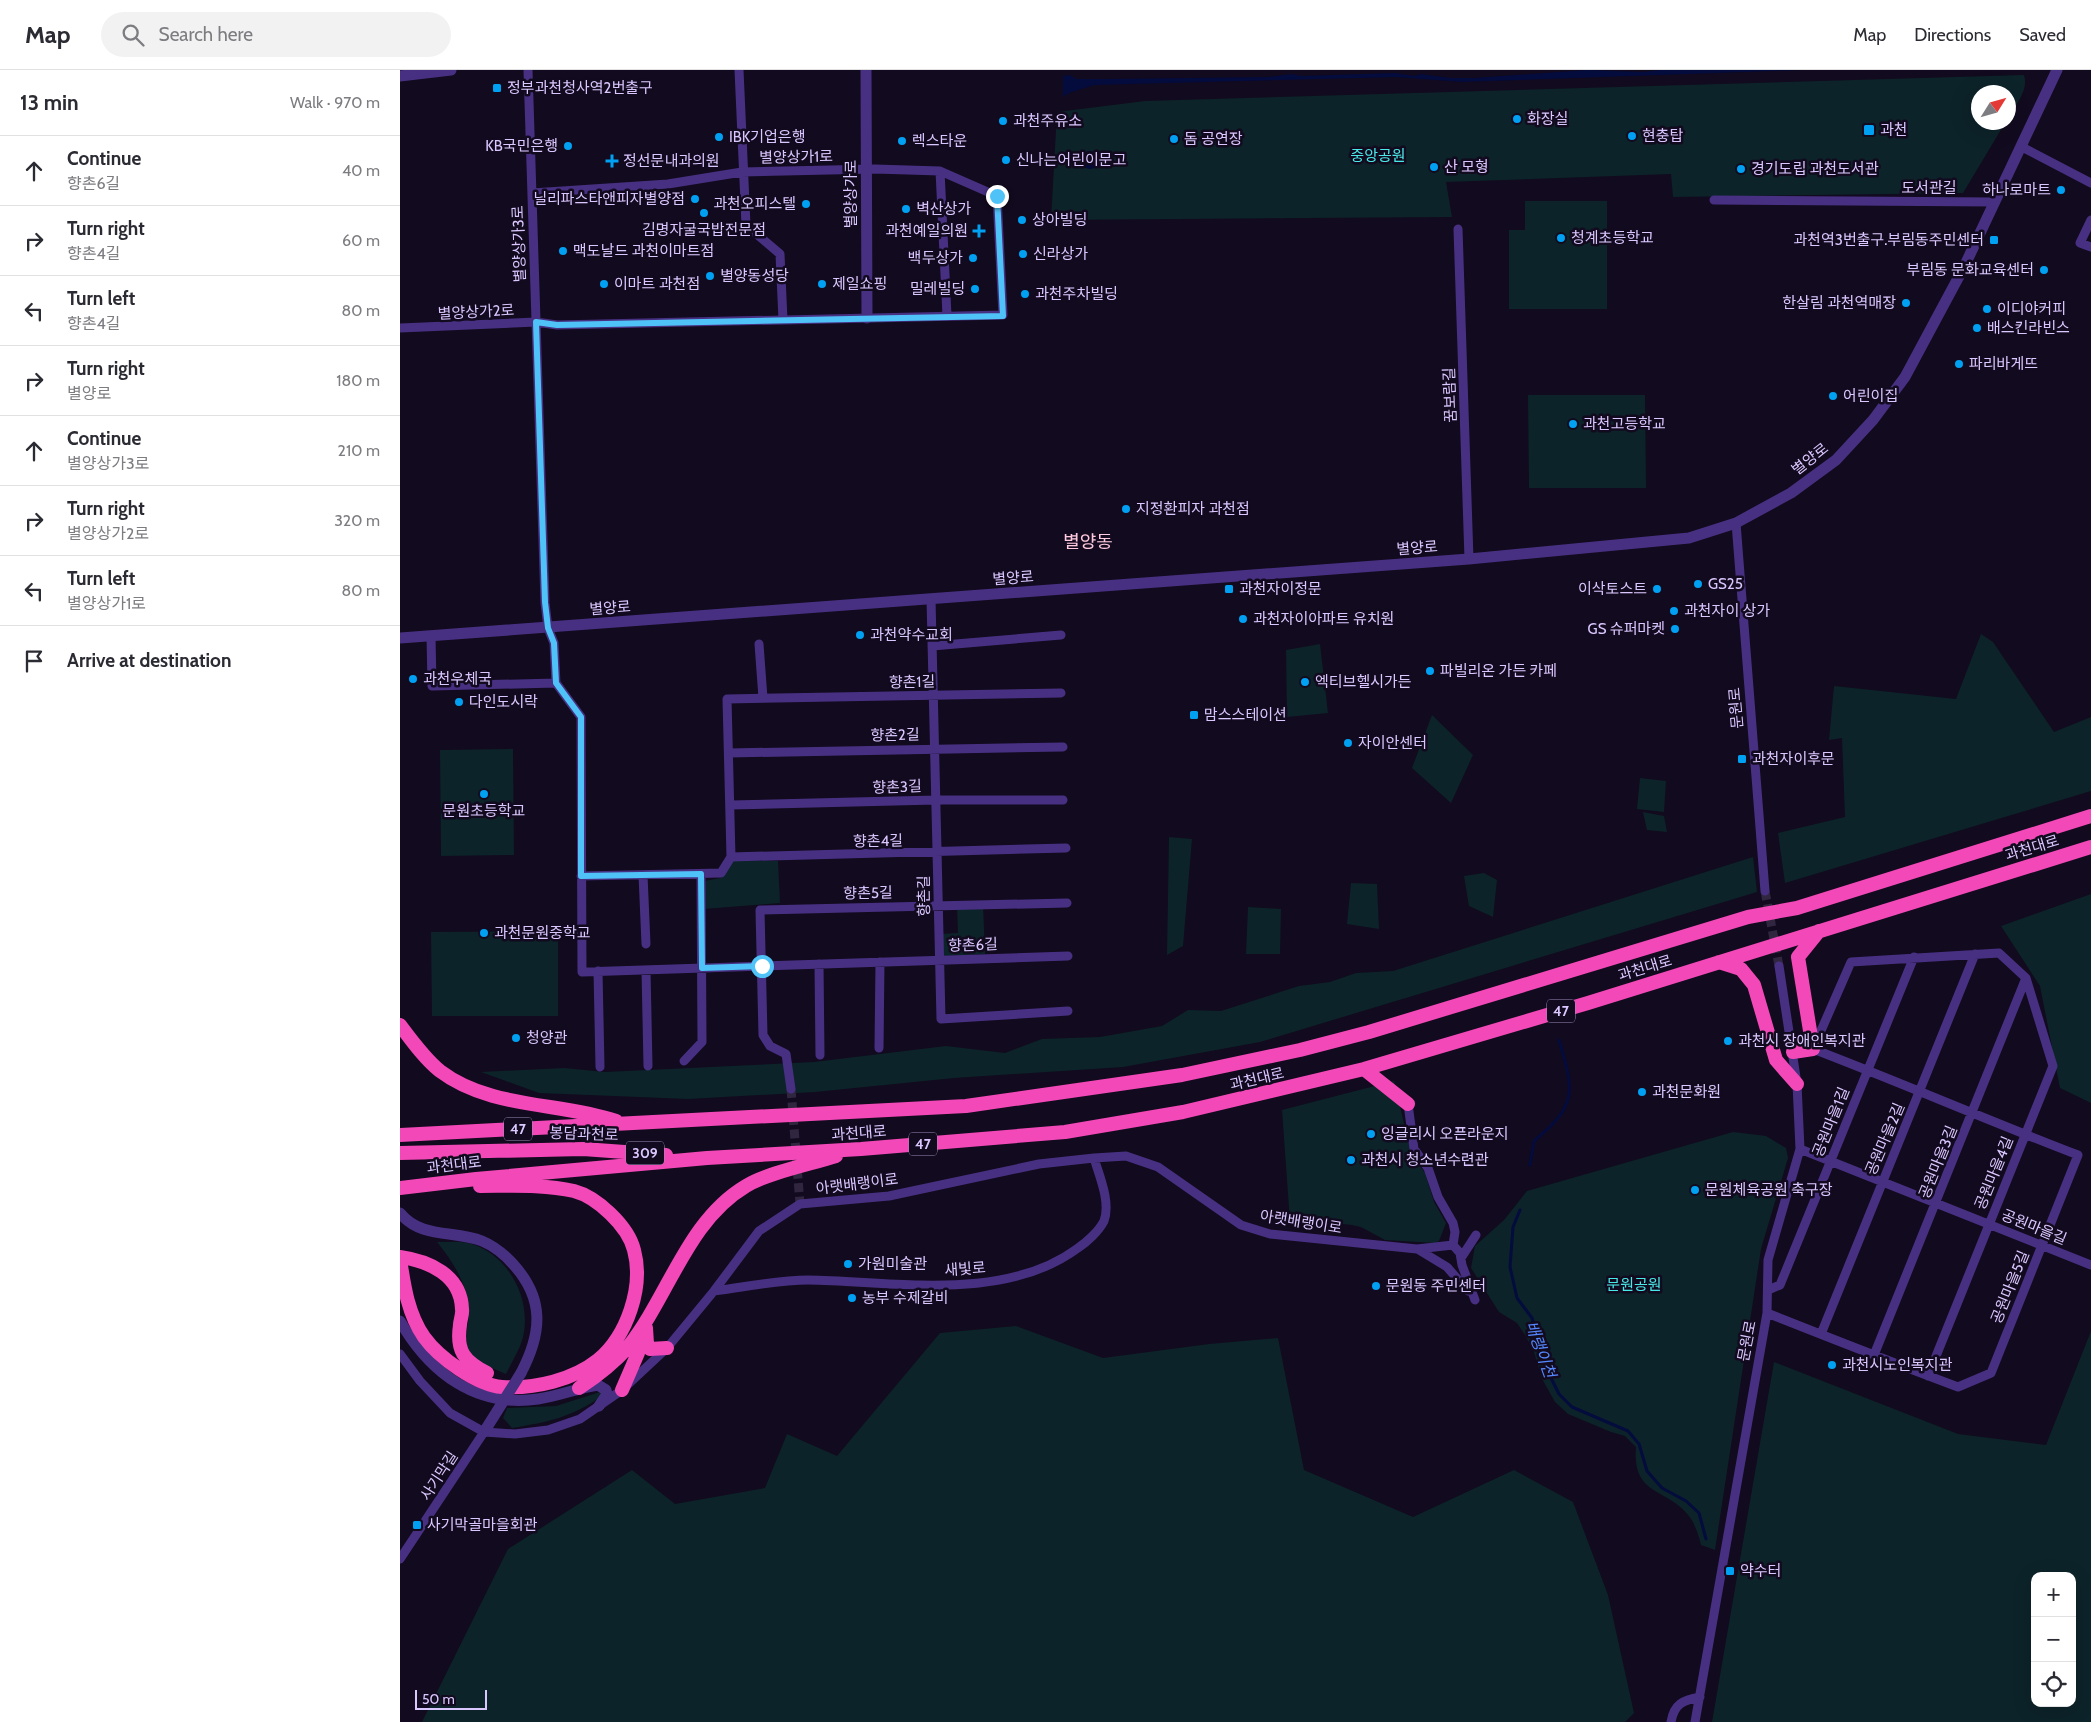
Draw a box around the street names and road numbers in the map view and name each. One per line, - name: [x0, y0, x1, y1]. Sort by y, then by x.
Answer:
- street label: 별양상가1로: [759, 147, 833, 167]
- street label: 별양상가로: [842, 159, 860, 229]
- street label: 도서관길: [1901, 179, 1957, 197]
- street label: 별양상가3로: [509, 205, 529, 283]
- street label: 별양상가2로: [437, 301, 515, 323]
- street label: 꿈보람길: [1440, 367, 1460, 423]
- street label: 별양로: [1788, 439, 1832, 479]
- street label: 별양로: [1396, 538, 1438, 558]
- street label: 별양로: [992, 568, 1034, 588]
- street label: 별양로: [589, 598, 631, 618]
- street label: 향촌1길: [889, 673, 935, 691]
- street label: 문원로: [1725, 687, 1747, 729]
- street label: 향촌2길: [870, 726, 920, 744]
- street label: 향촌3길: [872, 777, 922, 797]
- street label: 과천대로: [2003, 831, 2061, 865]
- street label: 향촌4길: [853, 832, 903, 850]
- street label: 향촌길: [915, 875, 933, 917]
- street label: 향촌5길: [843, 884, 893, 902]
- street label: 향촌6길: [948, 935, 998, 955]
- street label: 과천대로: [1616, 951, 1674, 985]
- road number: 47: [1547, 999, 1575, 1022]
- street label: 과천대로: [1228, 1064, 1286, 1094]
- street label: 공원마을1길: [1809, 1084, 1853, 1160]
- street label: 공원마을2길: [1862, 1100, 1908, 1178]
- road number: 47: [504, 1118, 532, 1140]
- street label: 과천대로: [831, 1122, 887, 1144]
- street label: 공원마을3길: [1915, 1123, 1961, 1201]
- street label: 봉담과천로: [549, 1124, 619, 1144]
- road number: 47: [909, 1132, 937, 1156]
- street label: 공원마을4길: [1971, 1134, 2017, 1212]
- road number: 309: [626, 1142, 664, 1164]
- street label: 과천대로: [426, 1153, 482, 1177]
- street label: 아랫배랭이로: [815, 1170, 899, 1198]
- street label: 공원마을길: [1999, 1206, 2069, 1248]
- street label: 아랫배랭이로: [1259, 1207, 1343, 1237]
- street label: 공원마을5길: [1987, 1248, 2033, 1326]
- street label: 새빛로: [944, 1259, 986, 1279]
- street label: 문원로: [1734, 1319, 1760, 1363]
- street label: 사기막길: [416, 1448, 462, 1504]

